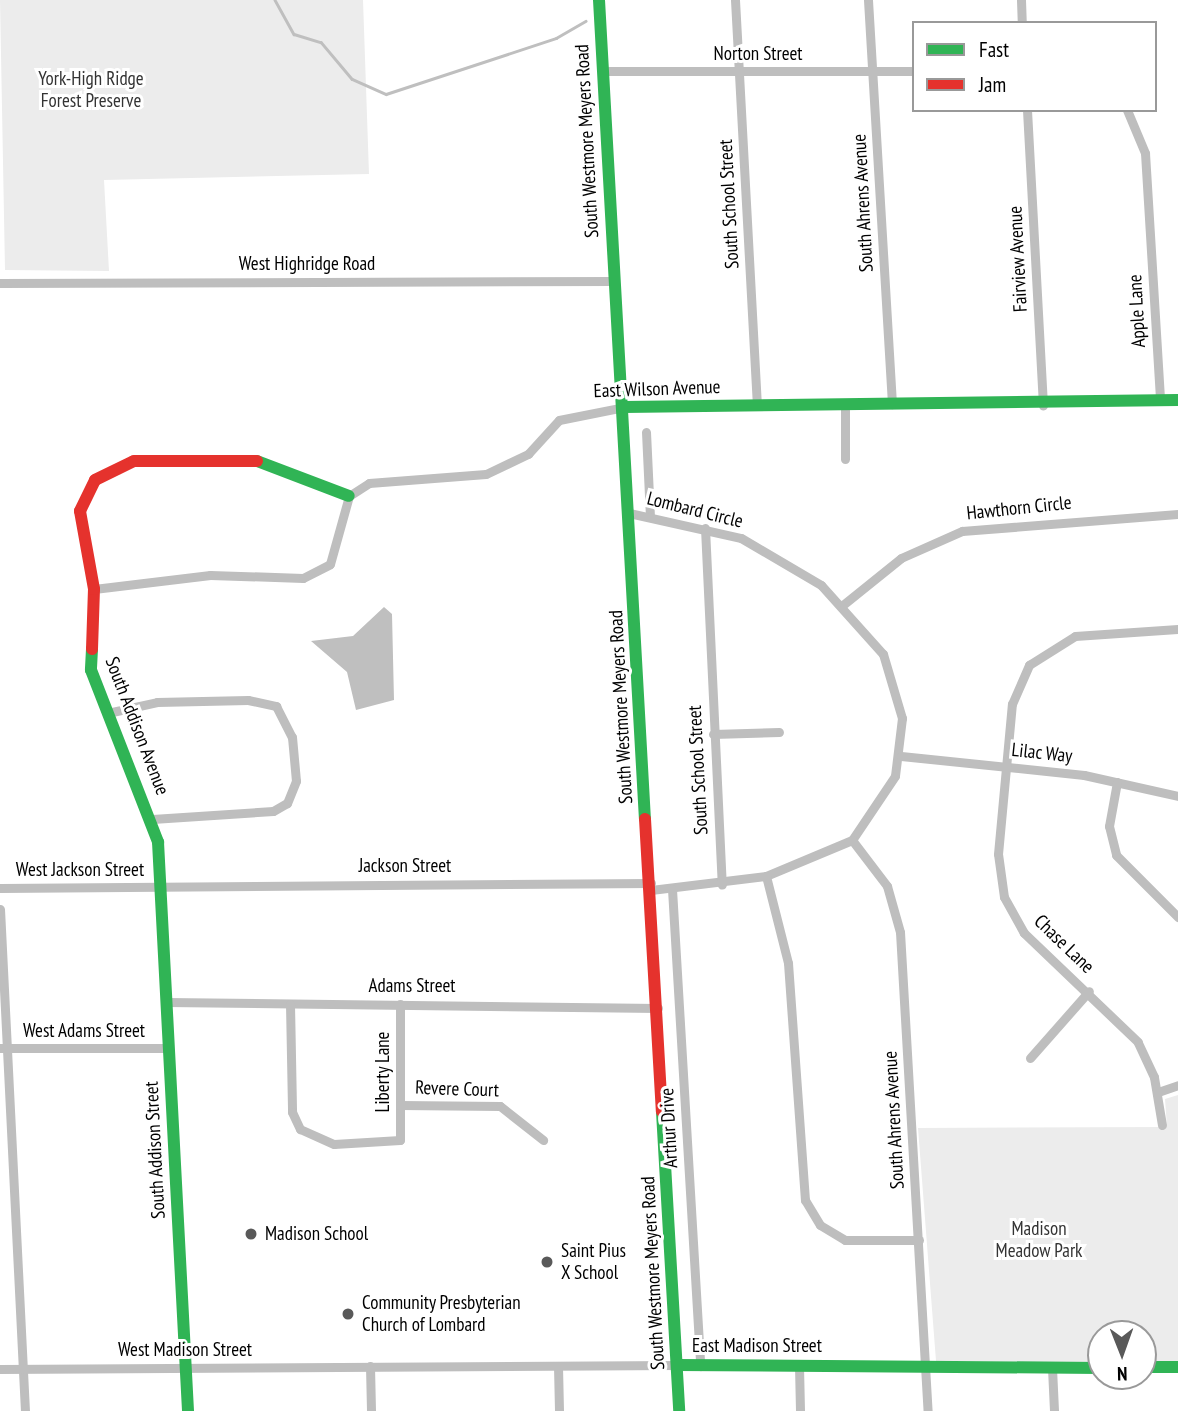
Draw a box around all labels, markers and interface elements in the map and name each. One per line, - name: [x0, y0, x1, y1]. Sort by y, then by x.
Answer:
- legend: [912, 21, 1157, 112]
- text: Fast: [979, 36, 1009, 63]
- street label: South Westmore Meyers Road: [571, 43, 603, 239]
- street label: Norton Street: [713, 43, 803, 65]
- park label: York-High Ridge Forest Preserve: [38, 68, 144, 112]
- text: Jam: [979, 71, 1006, 98]
- street label: South Ahrens Avenue: [848, 133, 878, 273]
- street label: South School Street: [714, 139, 744, 269]
- street label: Fairview Avenue: [1004, 205, 1032, 313]
- street label: West Highridge Road: [239, 253, 375, 275]
- street label: Apple Lane: [1124, 274, 1150, 348]
- street label: East Wilson Avenue: [593, 375, 721, 403]
- street label: Lombard Circle: [645, 487, 745, 533]
- street label: Hawthorn Circle: [965, 491, 1073, 525]
- street label: South Westmore Meyers Road: [605, 609, 637, 805]
- street label: South Addison Avenue: [100, 653, 174, 799]
- street label: South School Street: [683, 705, 713, 835]
- street label: Lilac Way: [1010, 738, 1074, 768]
- street label: Jackson Street: [359, 855, 451, 877]
- street label: West Jackson Street: [16, 859, 144, 881]
- street label: Chase Lane: [1029, 910, 1099, 978]
- street label: Adams Street: [369, 975, 455, 997]
- street label: West Adams Street: [23, 1020, 145, 1042]
- street label: Liberty Lane: [372, 1031, 394, 1113]
- street label: South Ahrens Avenue: [879, 1050, 909, 1190]
- street label: Revere Court: [415, 1076, 499, 1102]
- street label: South Addison Street: [140, 1080, 170, 1220]
- street label: Arthur Drive: [656, 1087, 682, 1169]
- street label: South Westmore Meyers Road: [637, 1175, 669, 1371]
- park label: Madison Meadow Park: [995, 1218, 1083, 1262]
- place label: Madison School: [265, 1223, 368, 1245]
- marker: Madison School: [243, 1226, 259, 1242]
- place label: Saint Pius X School: [561, 1240, 626, 1284]
- marker: Saint Pius X School: [539, 1254, 555, 1270]
- place label: Community Presbyterian Church of Lombard: [362, 1292, 521, 1336]
- marker: Community Presbyterian Church of Lombard: [340, 1306, 356, 1322]
- north arrow: [1087, 1320, 1157, 1390]
- street label: East Madison Street: [692, 1335, 822, 1357]
- street label: West Madison Street: [118, 1339, 252, 1361]
- text: N: [1117, 1362, 1128, 1386]

